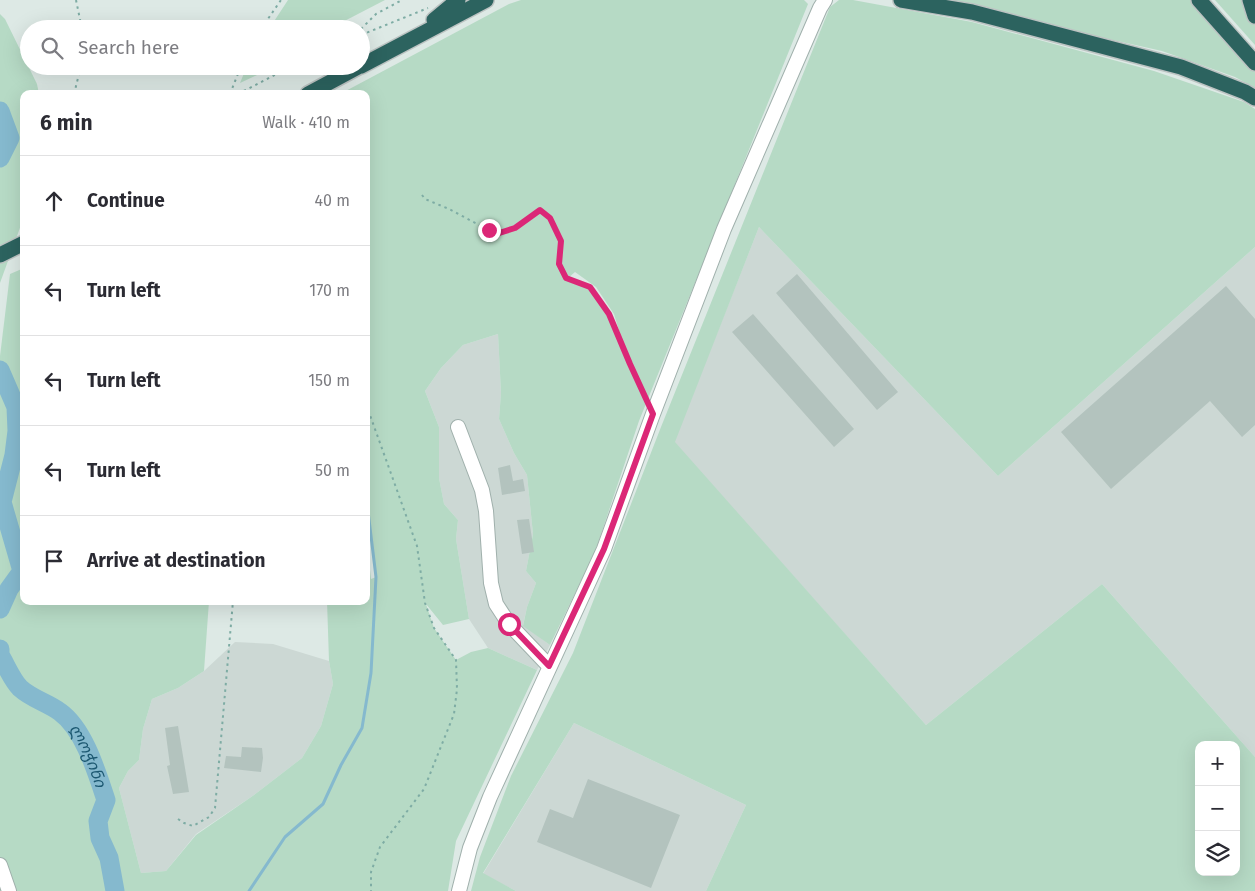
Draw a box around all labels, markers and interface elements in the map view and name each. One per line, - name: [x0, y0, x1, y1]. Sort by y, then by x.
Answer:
- search box: [20, 20, 370, 75]
- icon: search: [38, 34, 66, 62]
- text: Search here: [78, 36, 179, 59]
- text: 6 min: [40, 110, 93, 136]
- text: Walk · 410 m: [262, 113, 350, 132]
- icon: ahead: [40, 187, 68, 215]
- text: Continue: [87, 189, 165, 212]
- text: 40 m: [315, 191, 350, 210]
- route end: [478, 219, 501, 242]
- icon: left: [40, 277, 68, 305]
- text: Turn left: [87, 279, 161, 302]
- text: 170 m: [309, 281, 350, 300]
- icon: left: [40, 367, 68, 395]
- text: Turn left: [87, 369, 161, 392]
- text: 150 m: [308, 371, 350, 390]
- icon: left: [40, 457, 68, 485]
- text: Turn left: [87, 459, 161, 482]
- text: 50 m: [315, 461, 350, 480]
- icon: arrive: [40, 547, 68, 575]
- text: Arrive at destination: [87, 549, 266, 572]
- route start: [498, 613, 521, 636]
- water label: ლოჭინი: [66, 720, 111, 790]
- map controls: [1195, 741, 1240, 876]
- button: +: [1195, 741, 1240, 786]
- button: −: [1195, 786, 1240, 831]
- button: layers: [1195, 831, 1240, 876]

